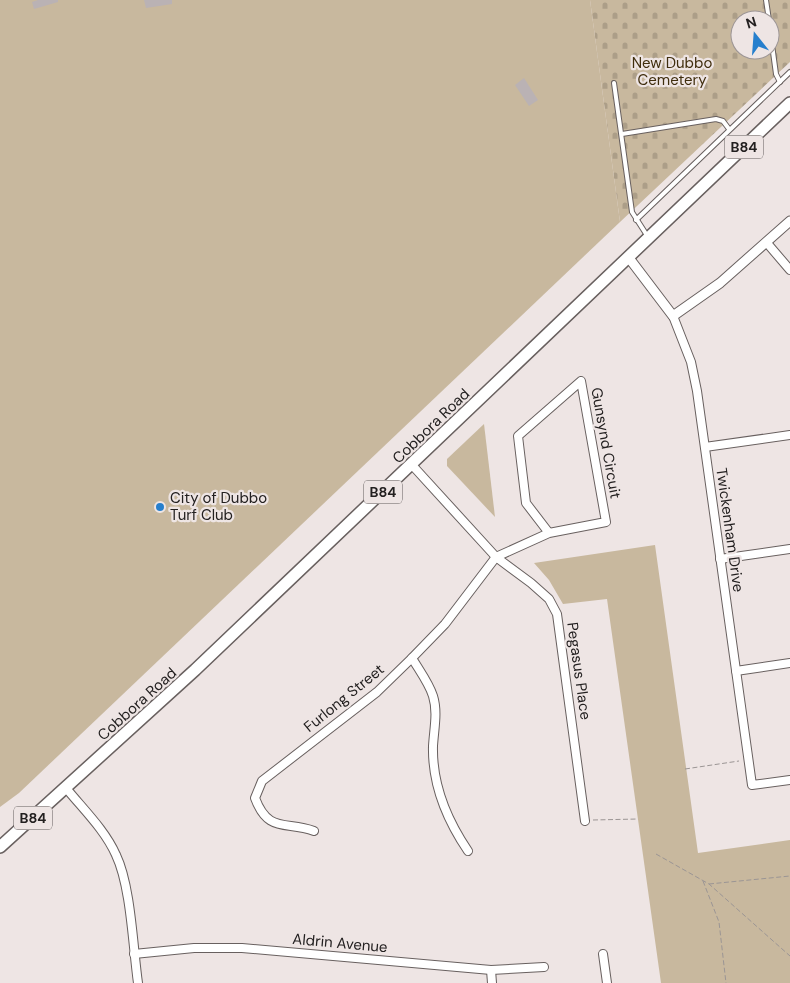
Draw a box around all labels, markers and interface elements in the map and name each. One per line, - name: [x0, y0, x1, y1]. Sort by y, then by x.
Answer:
- north arrow: [730, 10, 780, 60]
- text: N: [744, 12, 759, 33]
- park label: New Dubbo Cemetery: [632, 53, 712, 90]
- road number: B84: [725, 136, 763, 158]
- street label: Cobbora Road: [388, 384, 474, 468]
- street label: Gunsynd Circuit: [586, 386, 626, 500]
- street label: Twickenham Drive: [711, 467, 749, 593]
- road number: B84: [364, 481, 402, 504]
- place label: City of Dubbo Turf Club: [170, 488, 267, 525]
- marker: City of Dubbo Turf Club: [154, 501, 166, 513]
- street label: Pegasus Place: [562, 621, 596, 721]
- street label: Furlong Street: [300, 659, 388, 737]
- street label: Cobbora Road: [93, 663, 181, 745]
- road number: B84: [14, 806, 52, 830]
- street label: Aldrin Avenue: [292, 929, 388, 957]

